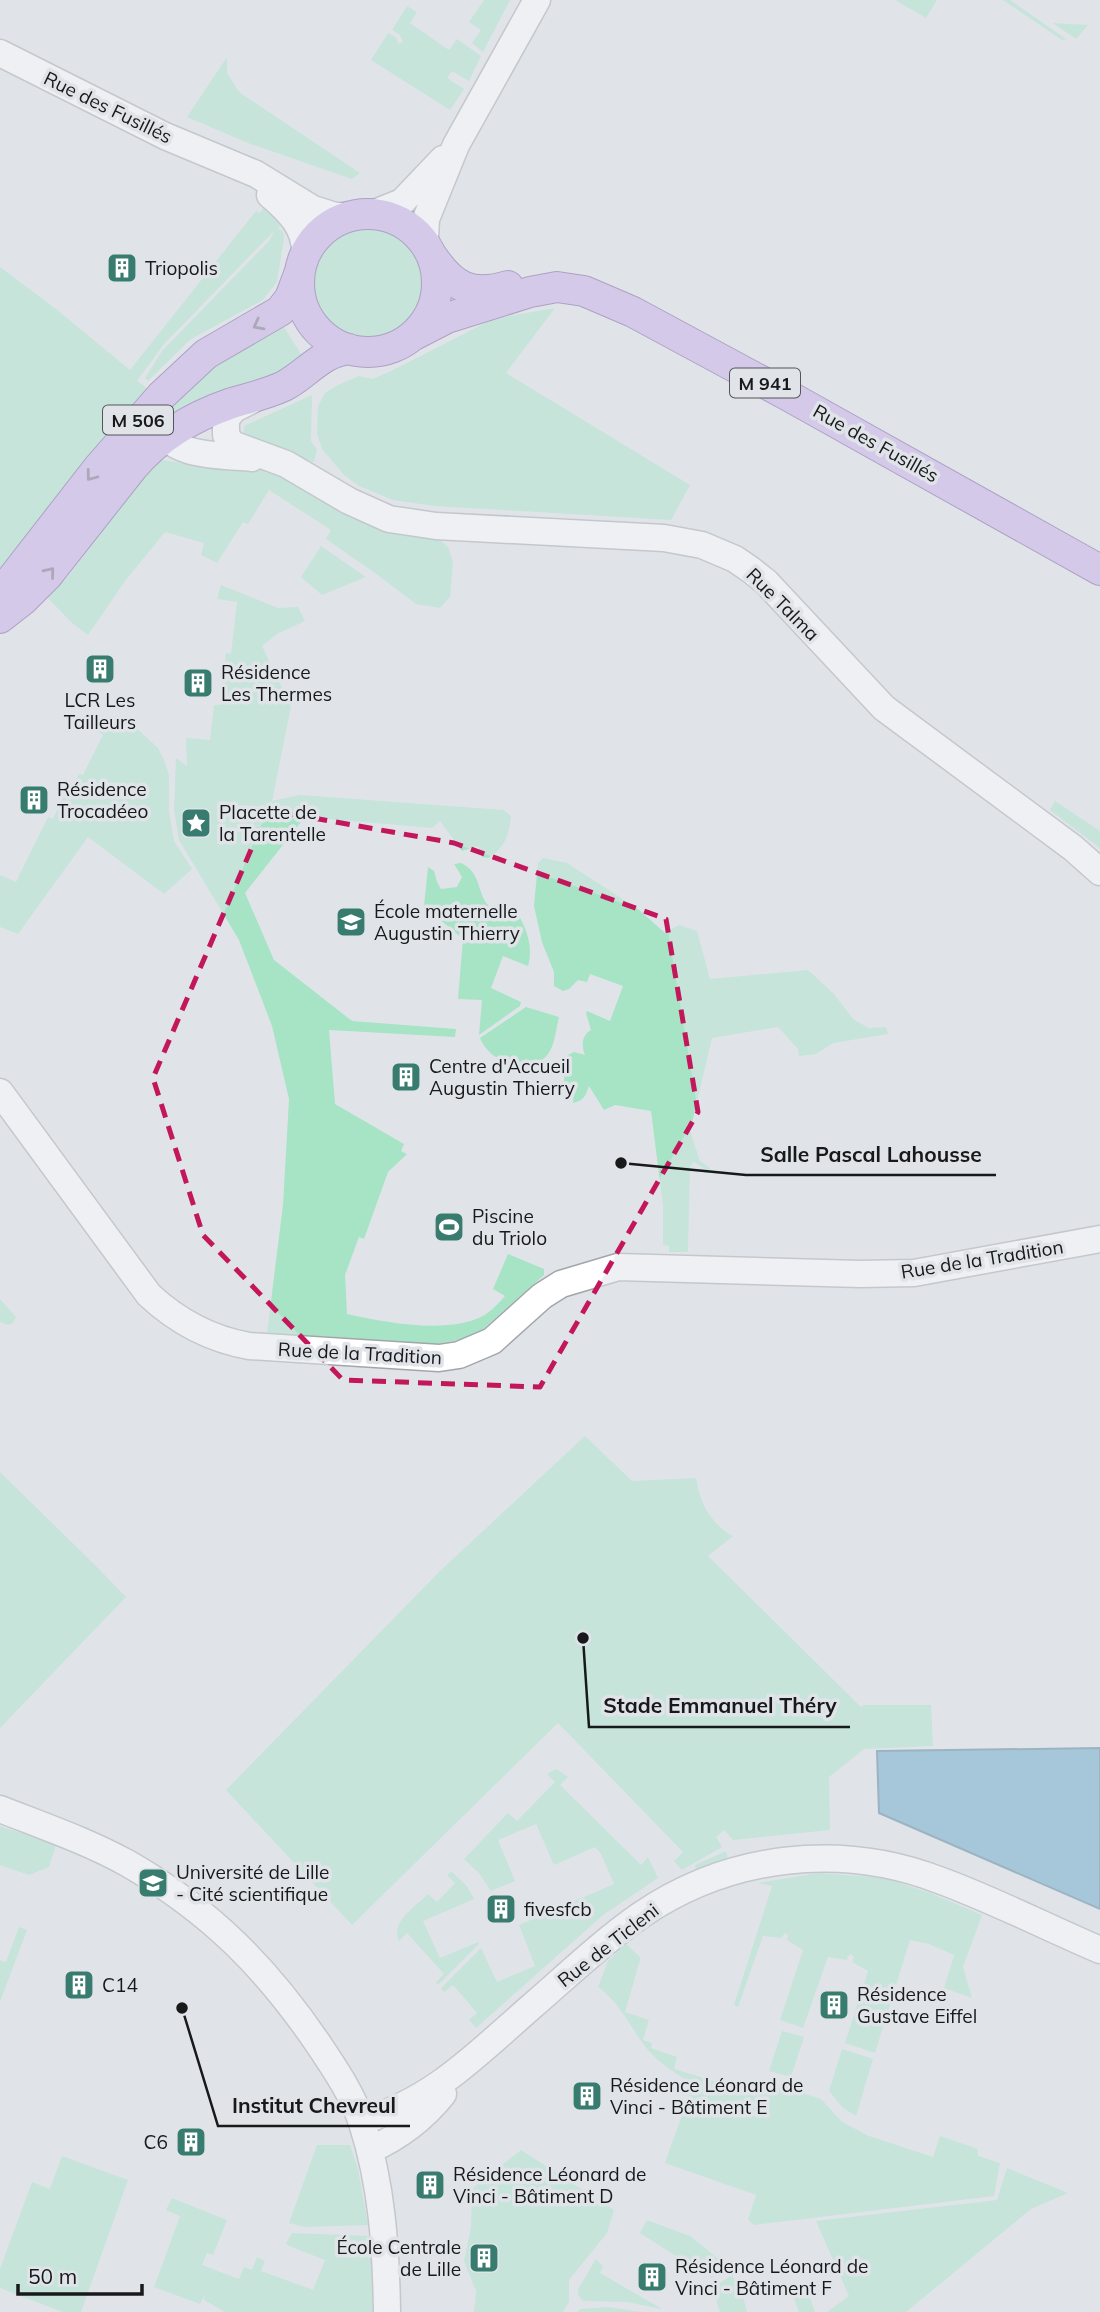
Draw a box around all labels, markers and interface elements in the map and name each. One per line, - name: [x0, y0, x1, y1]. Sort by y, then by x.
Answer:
- street label: Rue des Fusillés: [40, 66, 176, 148]
- building icon: Triopolis: [105, 251, 139, 285]
- place label: Triopolis: [145, 256, 218, 280]
- one-way arrow: [253, 317, 265, 330]
- road number: M 941: [730, 368, 800, 398]
- street label: Rue des Fusillés: [809, 399, 943, 487]
- road number: M 506: [103, 406, 173, 434]
- one-way arrow: [87, 468, 100, 481]
- street label: Rue Talma: [741, 562, 825, 646]
- one-way arrow: [42, 567, 54, 580]
- building icon: LCR Les Tailleurs: [83, 652, 117, 686]
- place label: Résidence Les Thermes: [221, 660, 332, 706]
- building icon: Résidence Les Thermes: [181, 666, 215, 700]
- place label: LCR Les Tailleurs: [64, 688, 136, 734]
- place label: Résidence Trocadéeo: [57, 777, 148, 823]
- building icon: Résidence Trocadéeo: [17, 783, 51, 817]
- place label: Placette de la Tarentelle: [219, 800, 326, 846]
- place icon: Placette de la Tarentelle: [179, 806, 213, 840]
- place label: École maternelle Augustin Thierry: [374, 899, 520, 945]
- school or university icon: École maternelle Augustin Thierry: [334, 905, 368, 939]
- place label: Centre d'Accueil Augustin Thierry: [429, 1054, 575, 1100]
- building icon: Centre d'Accueil Augustin Thierry: [389, 1060, 423, 1094]
- callout: Salle Pascal Lahousse: [746, 1133, 996, 1175]
- text: Salle Pascal Lahousse: [760, 1141, 982, 1167]
- place label: Piscine du Triolo: [472, 1204, 547, 1250]
- sports icon: Piscine du Triolo: [432, 1210, 466, 1244]
- street label: Rue de la Tradition: [899, 1234, 1065, 1284]
- street label: Rue de la Tradition: [277, 1337, 443, 1369]
- callout: Stade Emmanuel Théry: [589, 1685, 850, 1727]
- text: Stade Emmanuel Théry: [603, 1692, 837, 1718]
- place label: Université de Lille ‐ Cité scientifique: [176, 1860, 329, 1906]
- school or university icon: Université de Lille ‐ Cité scientifique: [136, 1866, 170, 1900]
- building icon: fivesfcb: [484, 1892, 518, 1926]
- place label: fivesfcb: [524, 1897, 592, 1921]
- street label: Rue de Ticleni: [553, 1898, 663, 1992]
- building icon: C14: [62, 1968, 96, 2002]
- place label: C14: [102, 1973, 138, 1997]
- place label: Résidence Gustave Eiffel: [857, 1982, 977, 2028]
- building icon: Résidence Gustave Eiffel: [817, 1988, 851, 2022]
- place label: Résidence Léonard de Vinci - Bâtiment E: [610, 2073, 803, 2119]
- building icon: Résidence Léonard de Vinci - Bâtiment E: [570, 2079, 604, 2113]
- callout: Institut Chevreul: [218, 2084, 410, 2126]
- text: Institut Chevreul: [232, 2092, 396, 2118]
- building icon: C6: [174, 2125, 208, 2159]
- place label: C6: [144, 2130, 168, 2154]
- place label: Résidence Léonard de Vinci - Bâtiment D: [453, 2162, 646, 2208]
- building icon: Résidence Léonard de Vinci - Bâtiment D: [413, 2168, 447, 2202]
- place label: École Centrale de Lille: [337, 2235, 461, 2281]
- building icon: École Centrale de Lille: [467, 2241, 501, 2275]
- scale bar: [18, 2252, 142, 2296]
- place label: Résidence Léonard de Vinci - Bâtiment F: [675, 2254, 868, 2300]
- building icon: Résidence Léonard de Vinci - Bâtiment F: [635, 2260, 669, 2294]
- text: 50 m: [28, 2263, 77, 2289]

